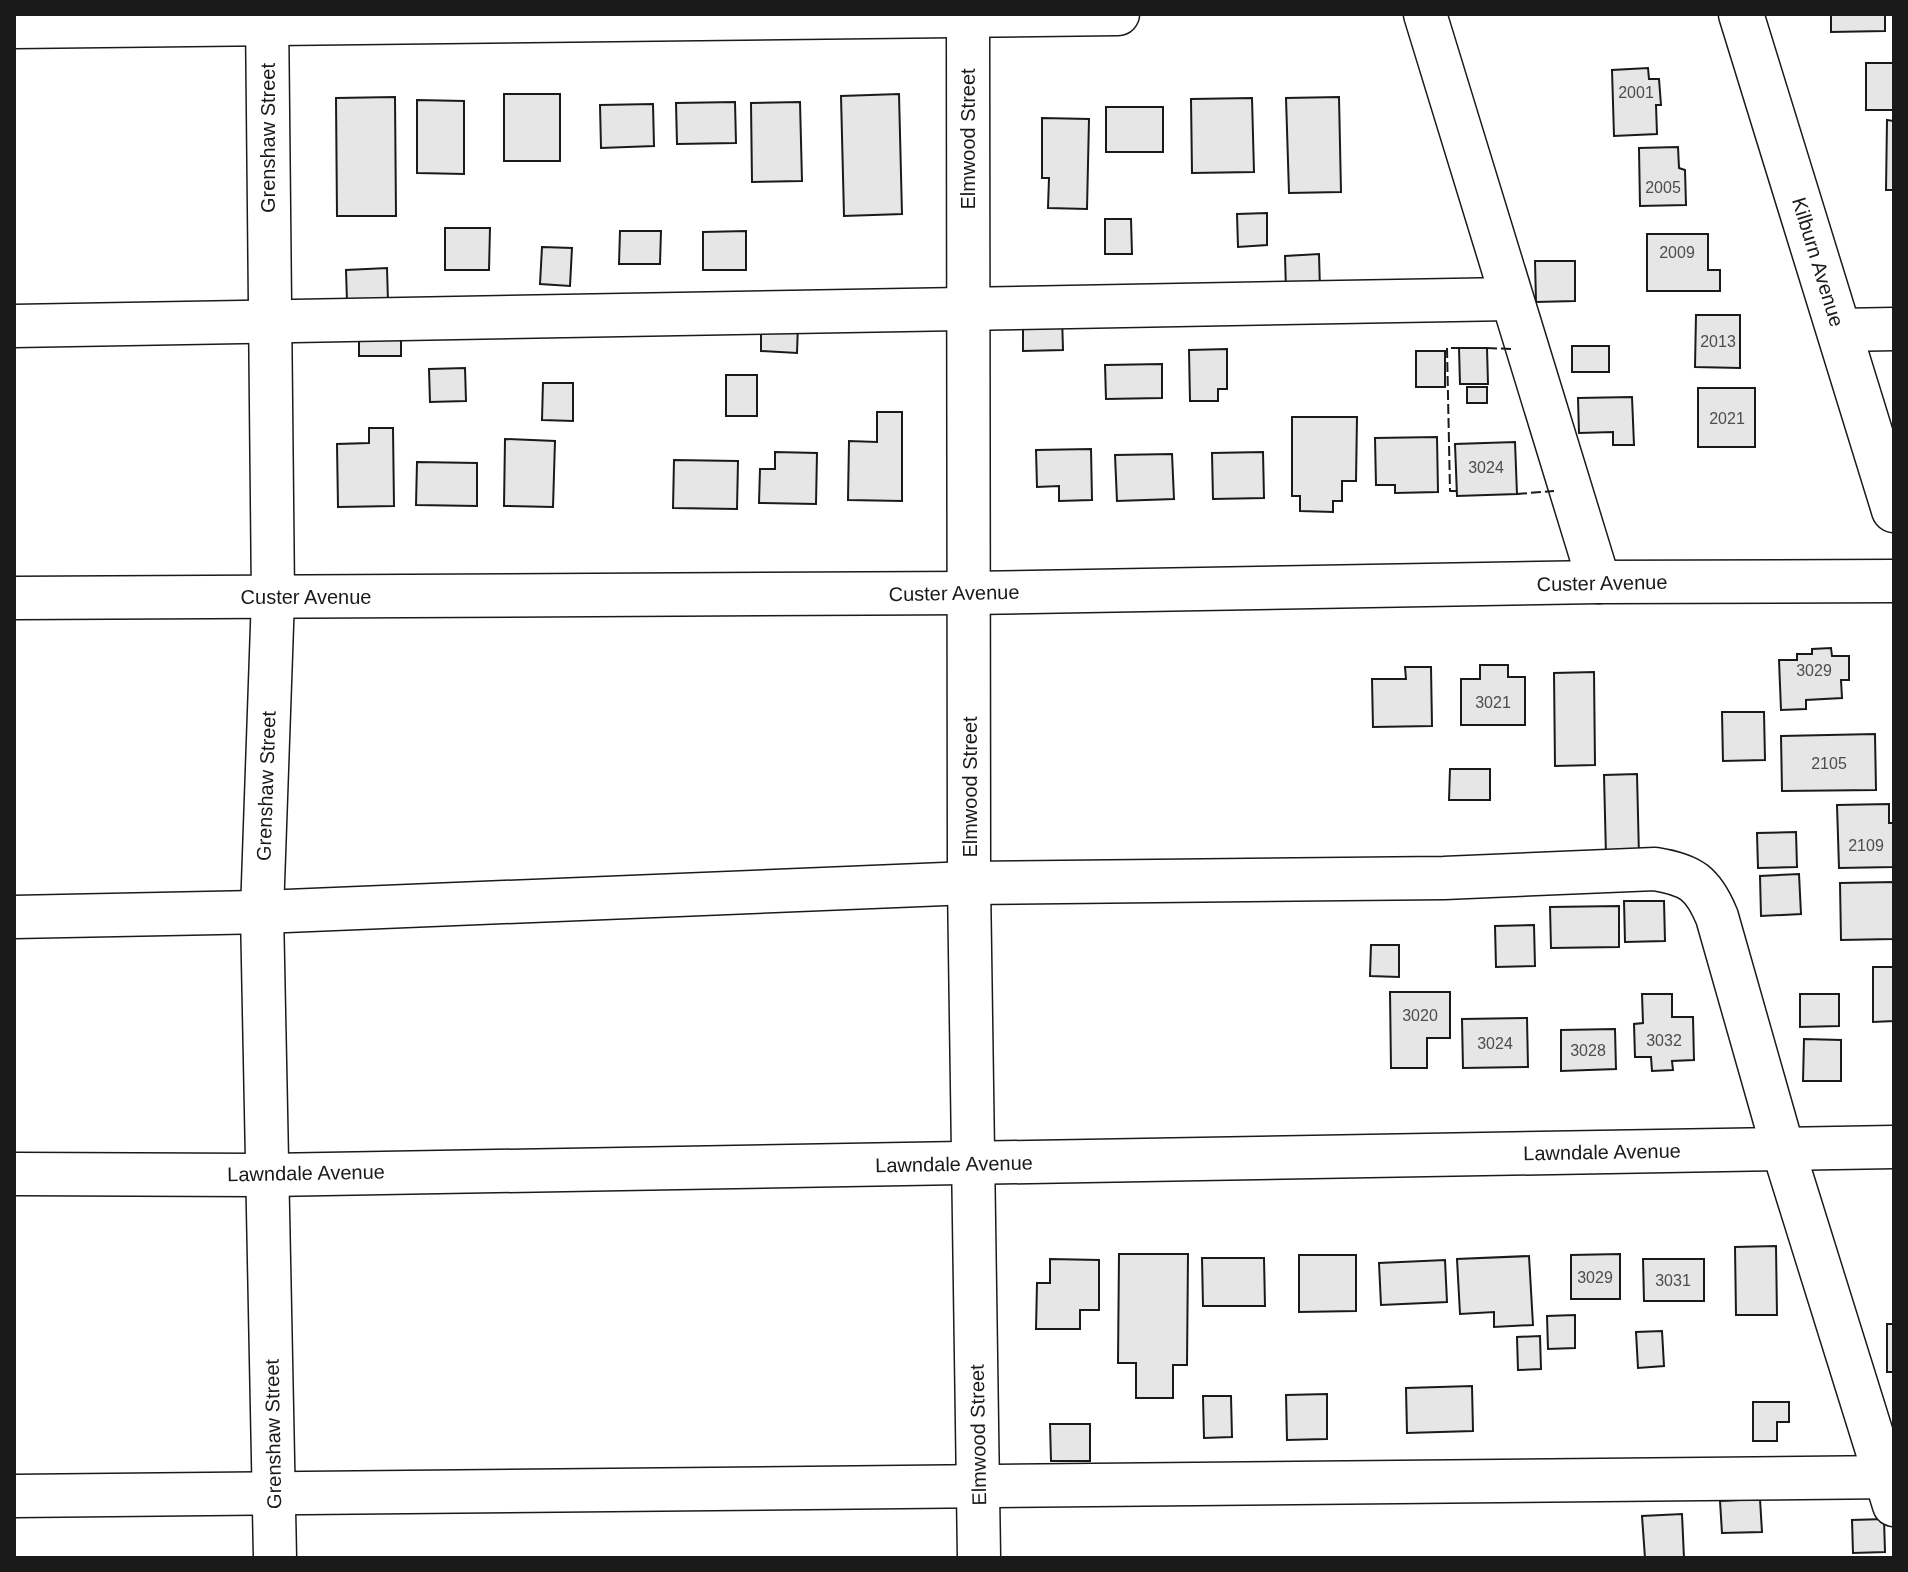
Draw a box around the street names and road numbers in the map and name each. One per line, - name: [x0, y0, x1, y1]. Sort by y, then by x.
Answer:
- street label: Grenshaw Street: [257, 63, 279, 213]
- street label: Elmwood Street: [957, 68, 979, 210]
- street label: Kilburn Avenue: [1788, 195, 1848, 329]
- street label: Custer Avenue: [1536, 571, 1668, 595]
- street label: Custer Avenue: [888, 581, 1020, 605]
- street label: Custer Avenue: [241, 586, 371, 608]
- street label: Grenshaw Street: [252, 710, 280, 861]
- street label: Elmwood Street: [959, 716, 981, 858]
- street label: Lawndale Avenue: [1523, 1140, 1681, 1164]
- street label: Lawndale Avenue: [875, 1152, 1033, 1176]
- street label: Lawndale Avenue: [227, 1161, 385, 1185]
- street label: Grenshaw Street: [261, 1358, 285, 1509]
- street label: Elmwood Street: [966, 1364, 990, 1506]

